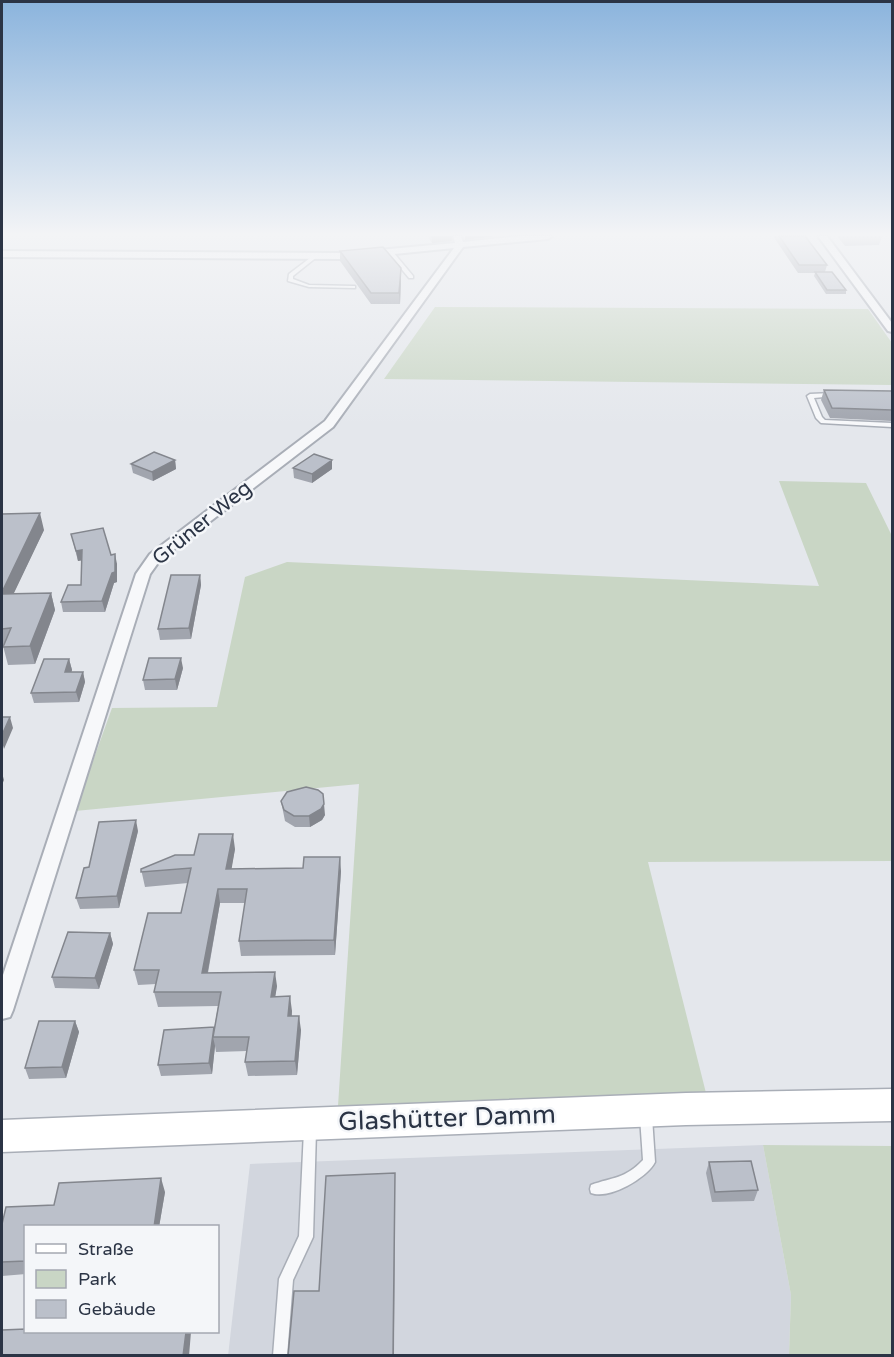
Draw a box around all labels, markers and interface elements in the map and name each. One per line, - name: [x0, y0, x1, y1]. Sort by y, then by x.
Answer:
- street label: Grüner Weg: [147, 475, 257, 571]
- street label: Glashütter Damm: [338, 1099, 556, 1137]
- legend: [24, 1225, 219, 1333]
- text: Straße: [78, 1238, 134, 1260]
- text: Park: [78, 1268, 117, 1290]
- text: Gebäude: [78, 1298, 156, 1320]

